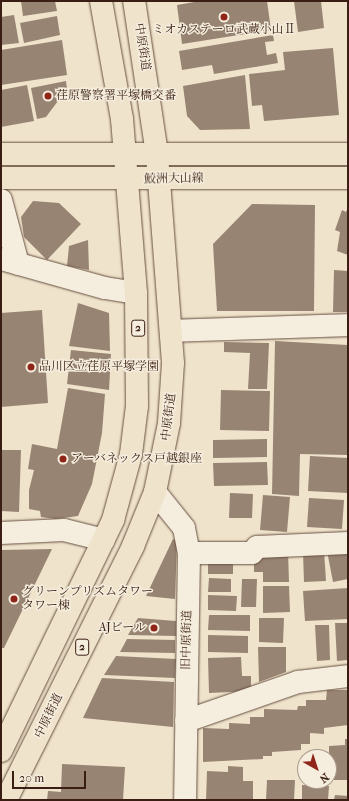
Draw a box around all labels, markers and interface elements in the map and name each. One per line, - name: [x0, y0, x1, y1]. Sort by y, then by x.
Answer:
- marker: ミオカステーロ武蔵小山Ⅱ: [219, 12, 229, 22]
- street label: 中原街道: [131, 22, 153, 72]
- place label: ミオカステーロ武蔵小山Ⅱ: [152, 23, 296, 37]
- place label: 荏原警察署平塚橋交番: [56, 89, 176, 103]
- marker: 荏原警察署平塚橋交番: [43, 91, 53, 101]
- street label: 鮫洲大山線: [144, 171, 204, 187]
- road number: 2: [131, 319, 145, 337]
- place label: 品川区立荏原平塚学園: [39, 360, 159, 374]
- marker: 品川区立荏原平塚学園: [26, 362, 36, 372]
- street label: 中原街道: [159, 392, 179, 442]
- place label: アーバネックス戸越銀座: [71, 452, 203, 466]
- marker: アーバネックス戸越銀座: [58, 454, 68, 464]
- place label: グリーンプリズムタワー タワー棟: [22, 585, 154, 613]
- marker: グリーンプリズムタワー タワー棟: [9, 594, 19, 604]
- street label: 旧中原街道: [179, 610, 195, 670]
- place label: AJビール: [98, 621, 146, 635]
- marker: AJビール: [149, 623, 159, 633]
- road number: 2: [75, 638, 89, 656]
- street label: 中原街道: [32, 691, 66, 741]
- north arrow: [297, 749, 337, 789]
- scale bar: [14, 763, 88, 789]
- text: N: [317, 770, 332, 786]
- text: 20 m: [19, 771, 44, 785]

